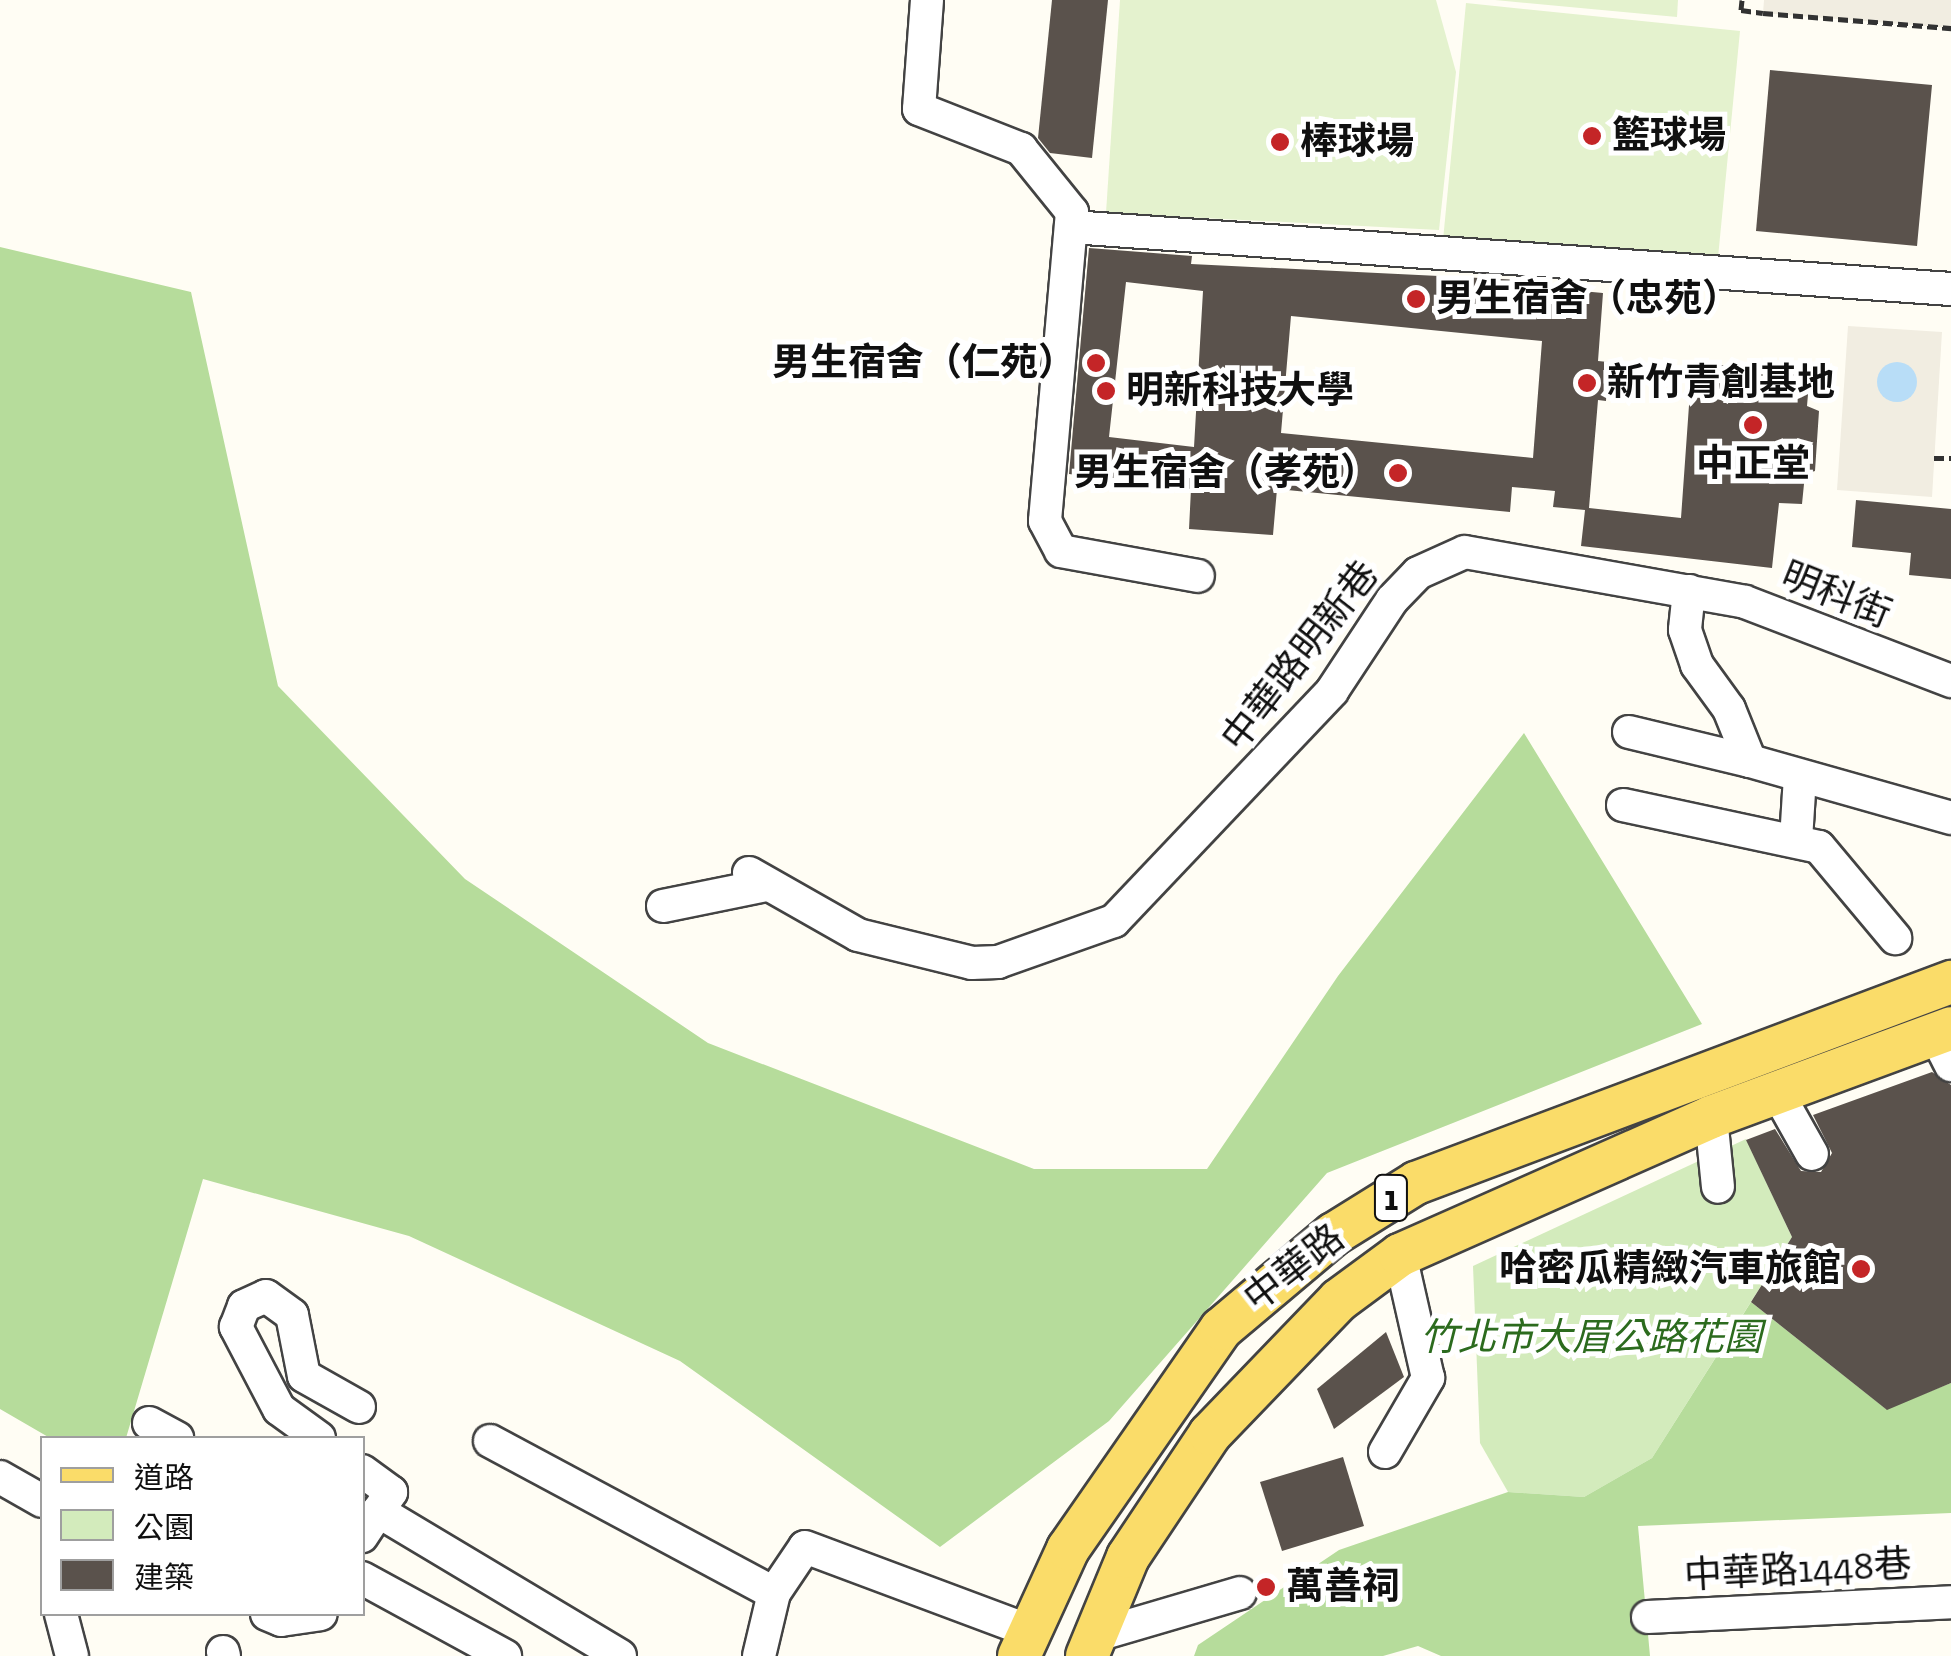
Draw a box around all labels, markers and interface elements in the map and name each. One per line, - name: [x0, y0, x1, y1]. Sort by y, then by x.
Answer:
- place label: 籃球場: [1612, 113, 1726, 159]
- place label: 棒球場: [1300, 119, 1414, 165]
- marker: 籃球場: [1581, 125, 1603, 147]
- marker: 棒球場: [1269, 131, 1291, 153]
- place label: 男生宿舍（忠苑）: [1436, 276, 1740, 322]
- marker: 男生宿舍（忠苑）: [1405, 288, 1427, 310]
- place label: 男生宿舍（仁苑）: [772, 340, 1076, 386]
- marker: 男生宿舍（仁苑）: [1085, 352, 1107, 374]
- place label: 新竹青創基地: [1607, 360, 1835, 406]
- place label: 明新科技大學: [1126, 368, 1354, 414]
- marker: 新竹青創基地: [1576, 372, 1598, 394]
- marker: 明新科技大學: [1095, 380, 1117, 402]
- marker: 中正堂: [1742, 414, 1764, 436]
- place label: 中正堂: [1696, 441, 1810, 487]
- place label: 男生宿舍（孝苑）: [1074, 450, 1378, 496]
- marker: 男生宿舍（孝苑）: [1387, 462, 1409, 484]
- street label: 中華路明新巷: [1212, 552, 1388, 760]
- street label: 明科街: [1775, 553, 1897, 637]
- road number: 1: [1374, 1168, 1408, 1228]
- street label: 中華路: [1235, 1215, 1353, 1321]
- place label: 哈密瓜精緻汽車旅館: [1499, 1246, 1841, 1292]
- marker: 哈密瓜精緻汽車旅館: [1850, 1258, 1872, 1280]
- park label: 竹北市大眉公路花園: [1420, 1315, 1762, 1361]
- legend: [40, 1436, 365, 1616]
- text: 道路: [134, 1460, 194, 1496]
- text: 公園: [134, 1510, 194, 1546]
- street label: 中華路1448巷: [1683, 1541, 1913, 1599]
- text: 建築: [134, 1560, 194, 1596]
- place label: 萬善祠: [1286, 1564, 1400, 1610]
- marker: 萬善祠: [1255, 1576, 1277, 1598]

